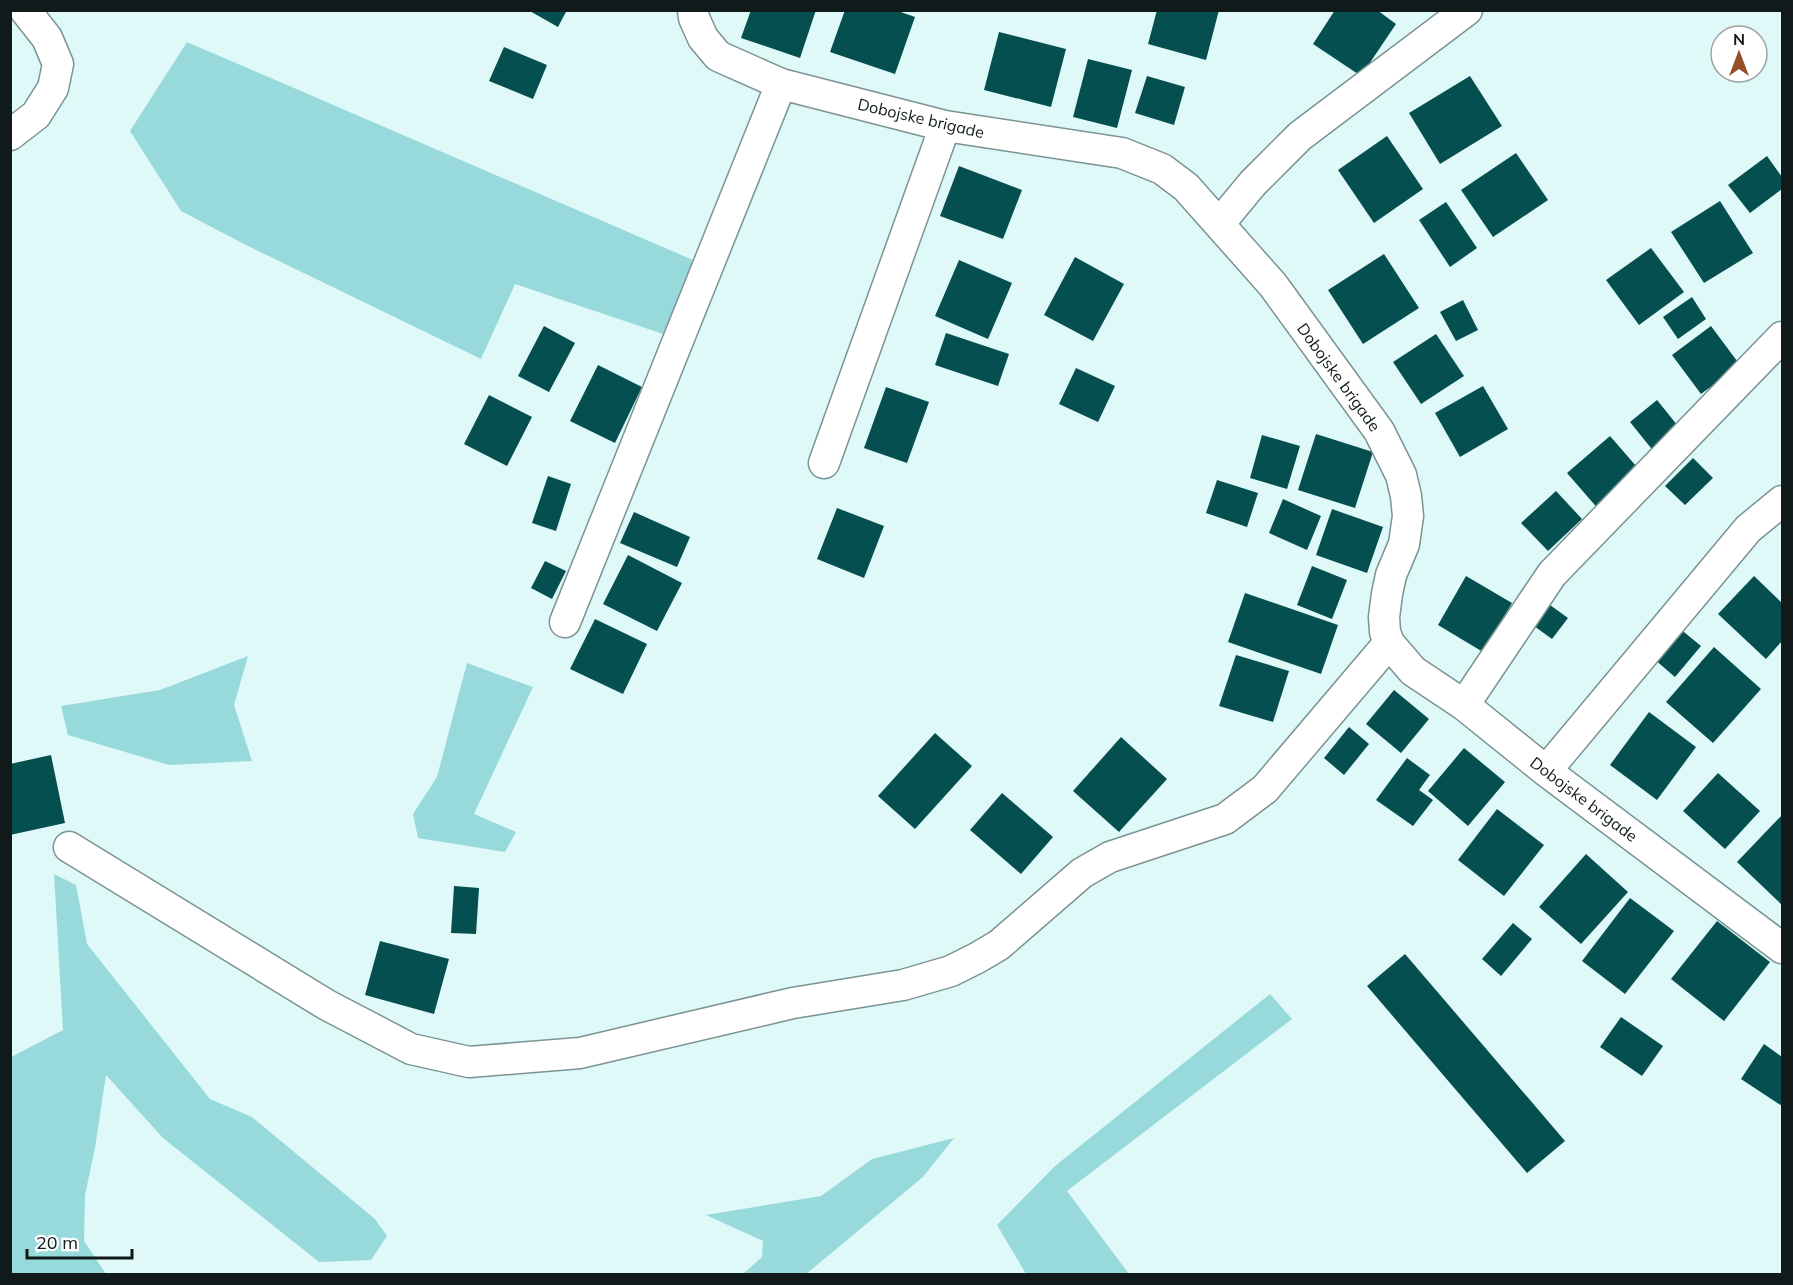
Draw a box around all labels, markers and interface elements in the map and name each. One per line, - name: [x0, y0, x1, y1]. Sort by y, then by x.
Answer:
- north arrow: [1709, 24, 1769, 84]
- text: N: [1733, 29, 1745, 49]
- street label: Dobojske brigade: [856, 94, 986, 142]
- street label: Dobojske brigade: [1293, 319, 1385, 435]
- street label: Dobojske brigade: [1526, 752, 1642, 846]
- scale bar: [27, 1222, 132, 1260]
- text: 20 m: [36, 1231, 78, 1254]

